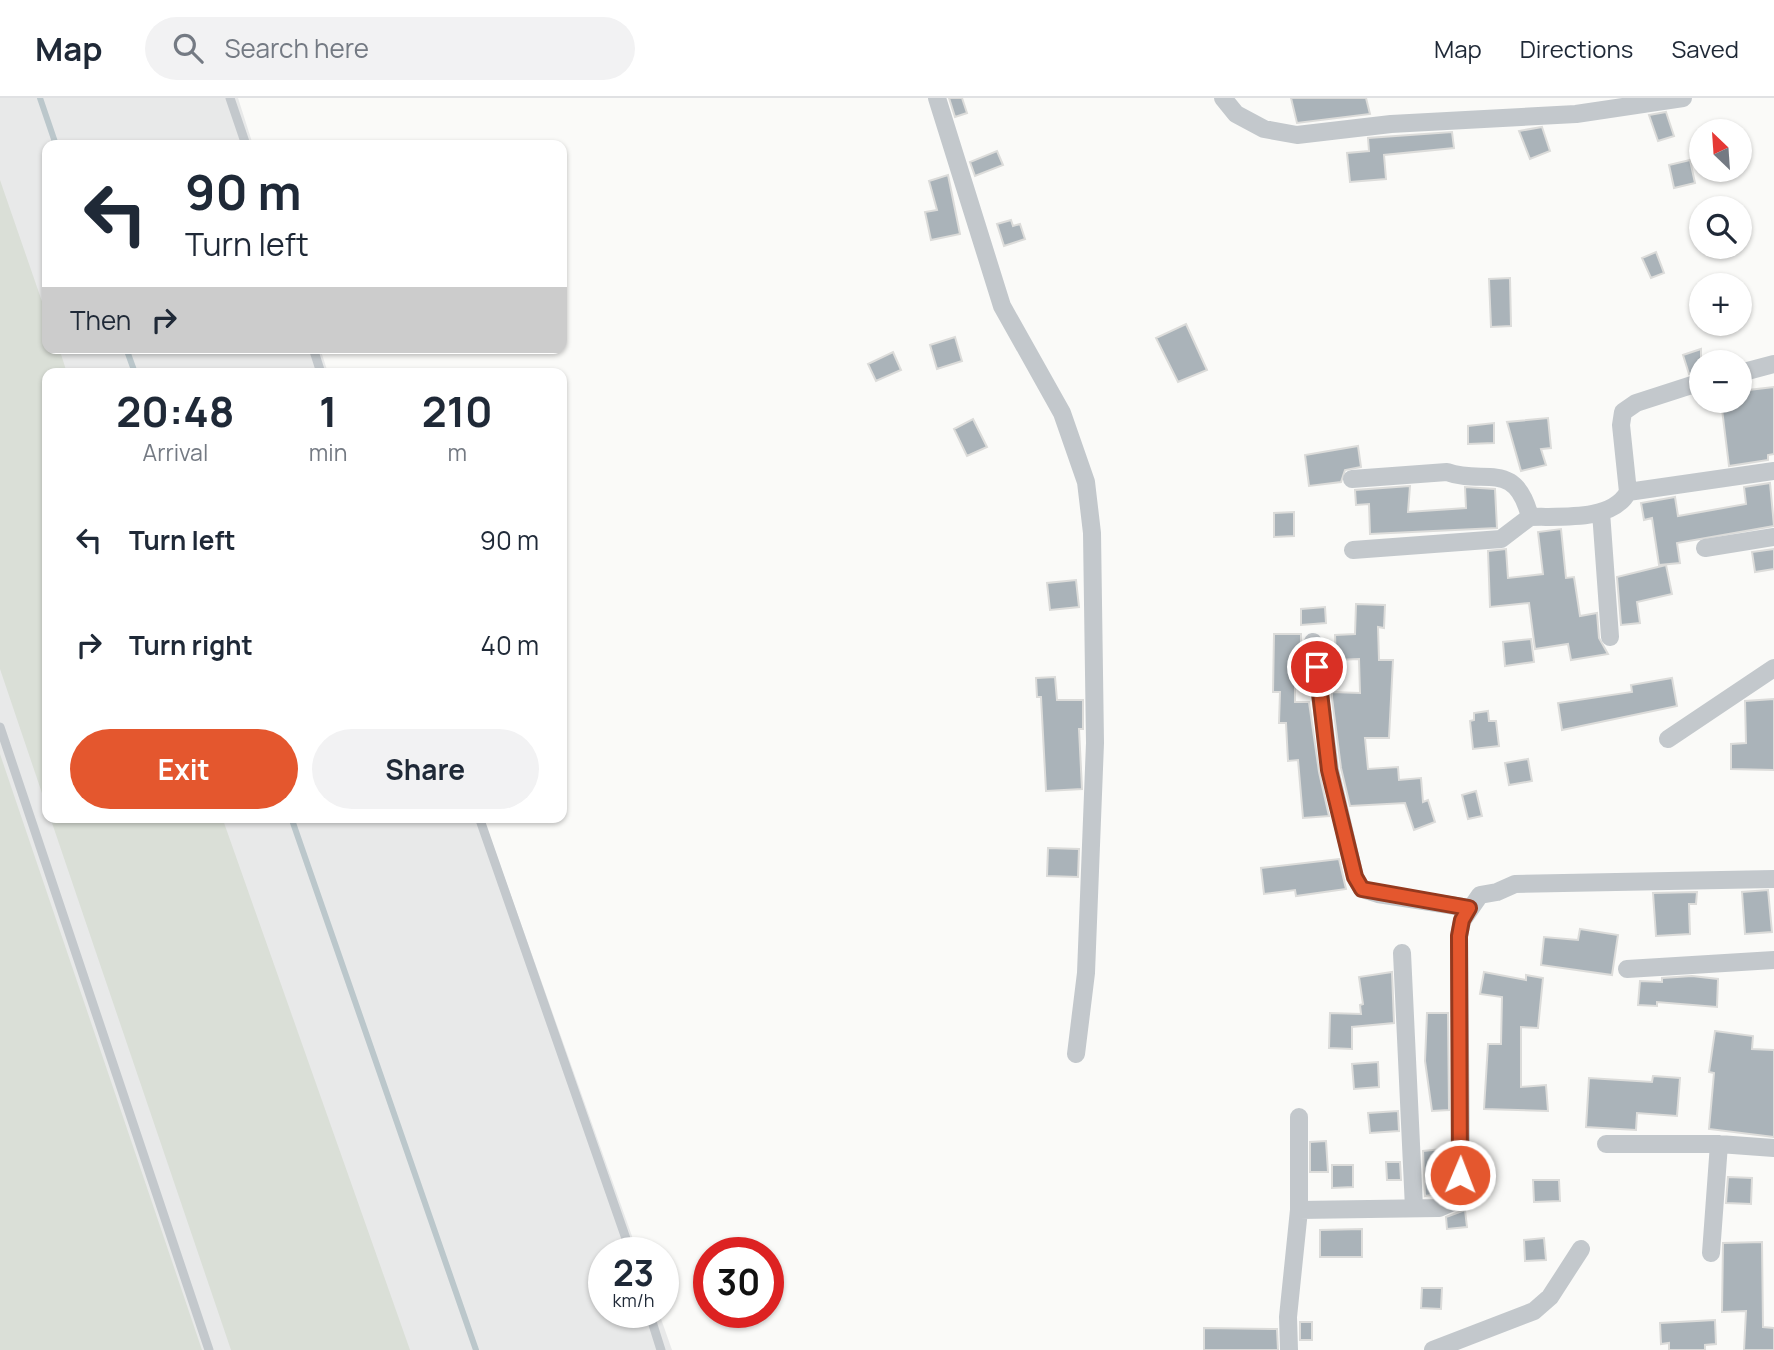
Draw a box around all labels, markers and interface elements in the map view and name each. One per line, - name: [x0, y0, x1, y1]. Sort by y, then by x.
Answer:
- search box: [145, 17, 635, 80]
- text: Map: [35, 26, 103, 71]
- icon: search: [169, 29, 207, 67]
- text: Search here: [225, 30, 369, 66]
- text: Map: [1434, 32, 1482, 65]
- text: Directions: [1520, 32, 1633, 65]
- text: Saved: [1671, 32, 1739, 65]
- north arrow: [1689, 119, 1752, 182]
- map controls: [1689, 119, 1752, 413]
- text: 90 m: [185, 158, 302, 225]
- icon: left: [70, 168, 161, 259]
- button: search: [1689, 196, 1752, 259]
- text: Turn left: [185, 222, 309, 266]
- button: +: [1689, 273, 1752, 336]
- icon: right: [145, 301, 183, 339]
- text: Then: [70, 302, 131, 338]
- button: −: [1689, 350, 1752, 413]
- text: 20:48: [116, 382, 235, 440]
- text: 1: [319, 382, 337, 440]
- text: 210: [422, 382, 493, 440]
- text: Arrival: [143, 436, 208, 468]
- text: min: [309, 436, 347, 468]
- text: m: [447, 436, 467, 468]
- icon: left: [70, 521, 108, 559]
- text: Turn left: [129, 522, 236, 558]
- text: 90 m: [480, 522, 539, 558]
- icon: right: [70, 626, 108, 664]
- text: Turn right: [129, 627, 253, 663]
- text: 40 m: [481, 627, 539, 663]
- pin: [1287, 637, 1347, 697]
- icon: arrive: [1298, 648, 1336, 686]
- button: Exit: [70, 729, 298, 809]
- button: Share: [312, 729, 539, 809]
- position arrow: [1423, 1138, 1497, 1212]
- speed limit sign: 30: [693, 1237, 784, 1328]
- text: 23: [613, 1249, 654, 1297]
- text: km/h: [613, 1288, 654, 1312]

